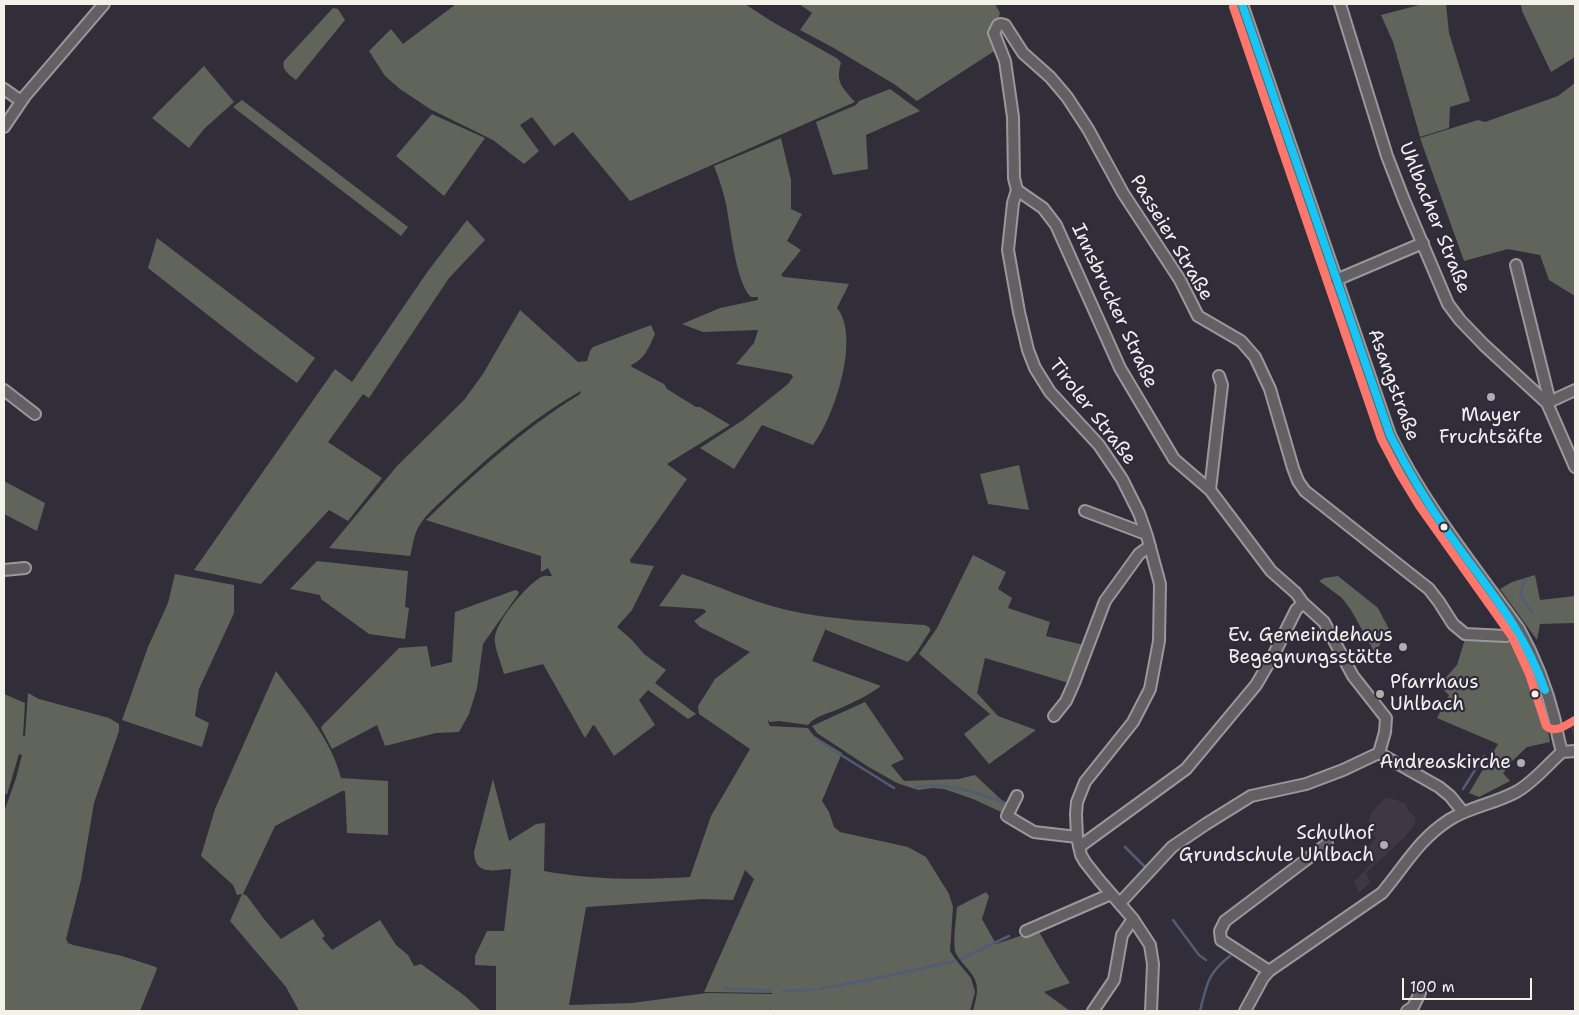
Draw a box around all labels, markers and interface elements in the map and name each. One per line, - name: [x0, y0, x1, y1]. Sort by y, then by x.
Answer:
- street label: Uhlbacher Straße: [1393, 139, 1475, 297]
- street label: Passeier Straße: [1125, 171, 1217, 305]
- street label: Innsbrucker Straße: [1066, 220, 1162, 392]
- street label: Asangstraße: [1362, 326, 1424, 444]
- street label: Tiroler Straße: [1043, 354, 1141, 470]
- marker: Mayer Fruchtsäfte: [1485, 391, 1497, 403]
- place label: Mayer Fruchtsäfte: [1439, 405, 1543, 449]
- unlabelled marker: [1439, 522, 1449, 532]
- place label: Ev. Gemeindehaus Begegnungsstätte: [1228, 625, 1393, 669]
- marker: Ev. Gemeindehaus Begegnungsstätte: [1397, 641, 1409, 653]
- place label: Pfarrhaus Uhlbach: [1390, 672, 1479, 716]
- marker: Pfarrhaus Uhlbach: [1374, 688, 1386, 700]
- unlabelled marker: [1530, 689, 1540, 699]
- place label: Andreaskirche: [1380, 752, 1511, 774]
- marker: Andreaskirche: [1515, 757, 1527, 769]
- place label: Schulhof Grundschule Uhlbach: [1179, 823, 1374, 867]
- marker: Schulhof Grundschule Uhlbach: [1378, 839, 1390, 851]
- scale bar: [1404, 968, 1534, 1000]
- text: 100 m: [1410, 977, 1455, 997]

